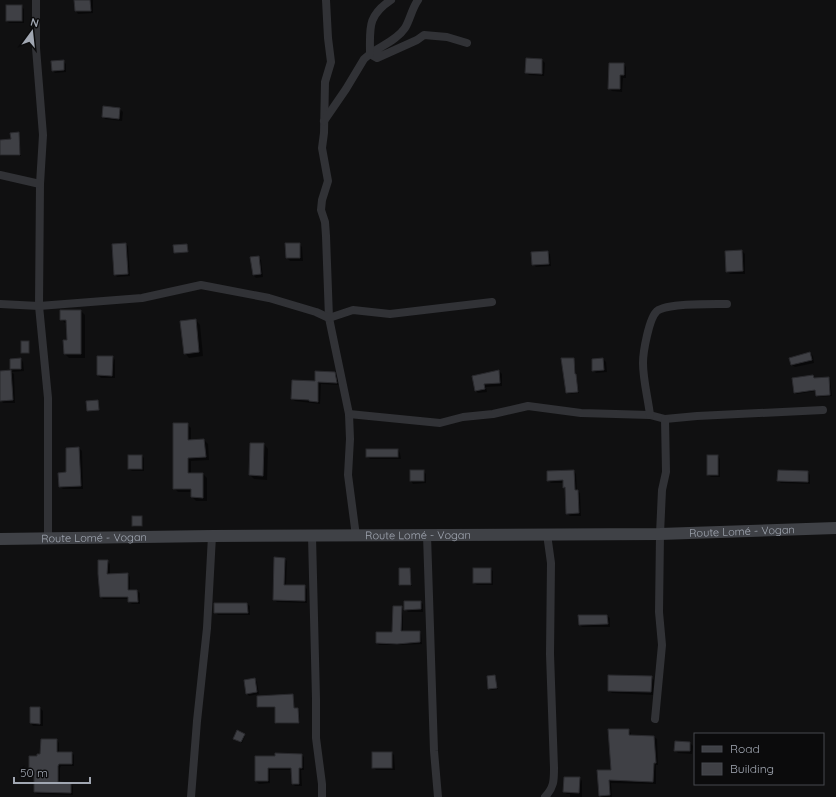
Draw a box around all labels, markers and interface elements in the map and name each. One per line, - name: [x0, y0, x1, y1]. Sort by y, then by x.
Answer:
- north arrow: [12, 12, 52, 52]
- text: N: [29, 15, 40, 30]
- street label: Route Lomé - Vogan: [689, 522, 795, 540]
- street label: Route Lomé - Vogan: [365, 528, 471, 542]
- street label: Route Lomé - Vogan: [41, 530, 147, 545]
- legend: [694, 733, 824, 785]
- text: Road: [730, 741, 760, 756]
- scale bar: [14, 759, 90, 785]
- text: Building: [730, 761, 774, 776]
- text: 50 m: [20, 765, 48, 780]

